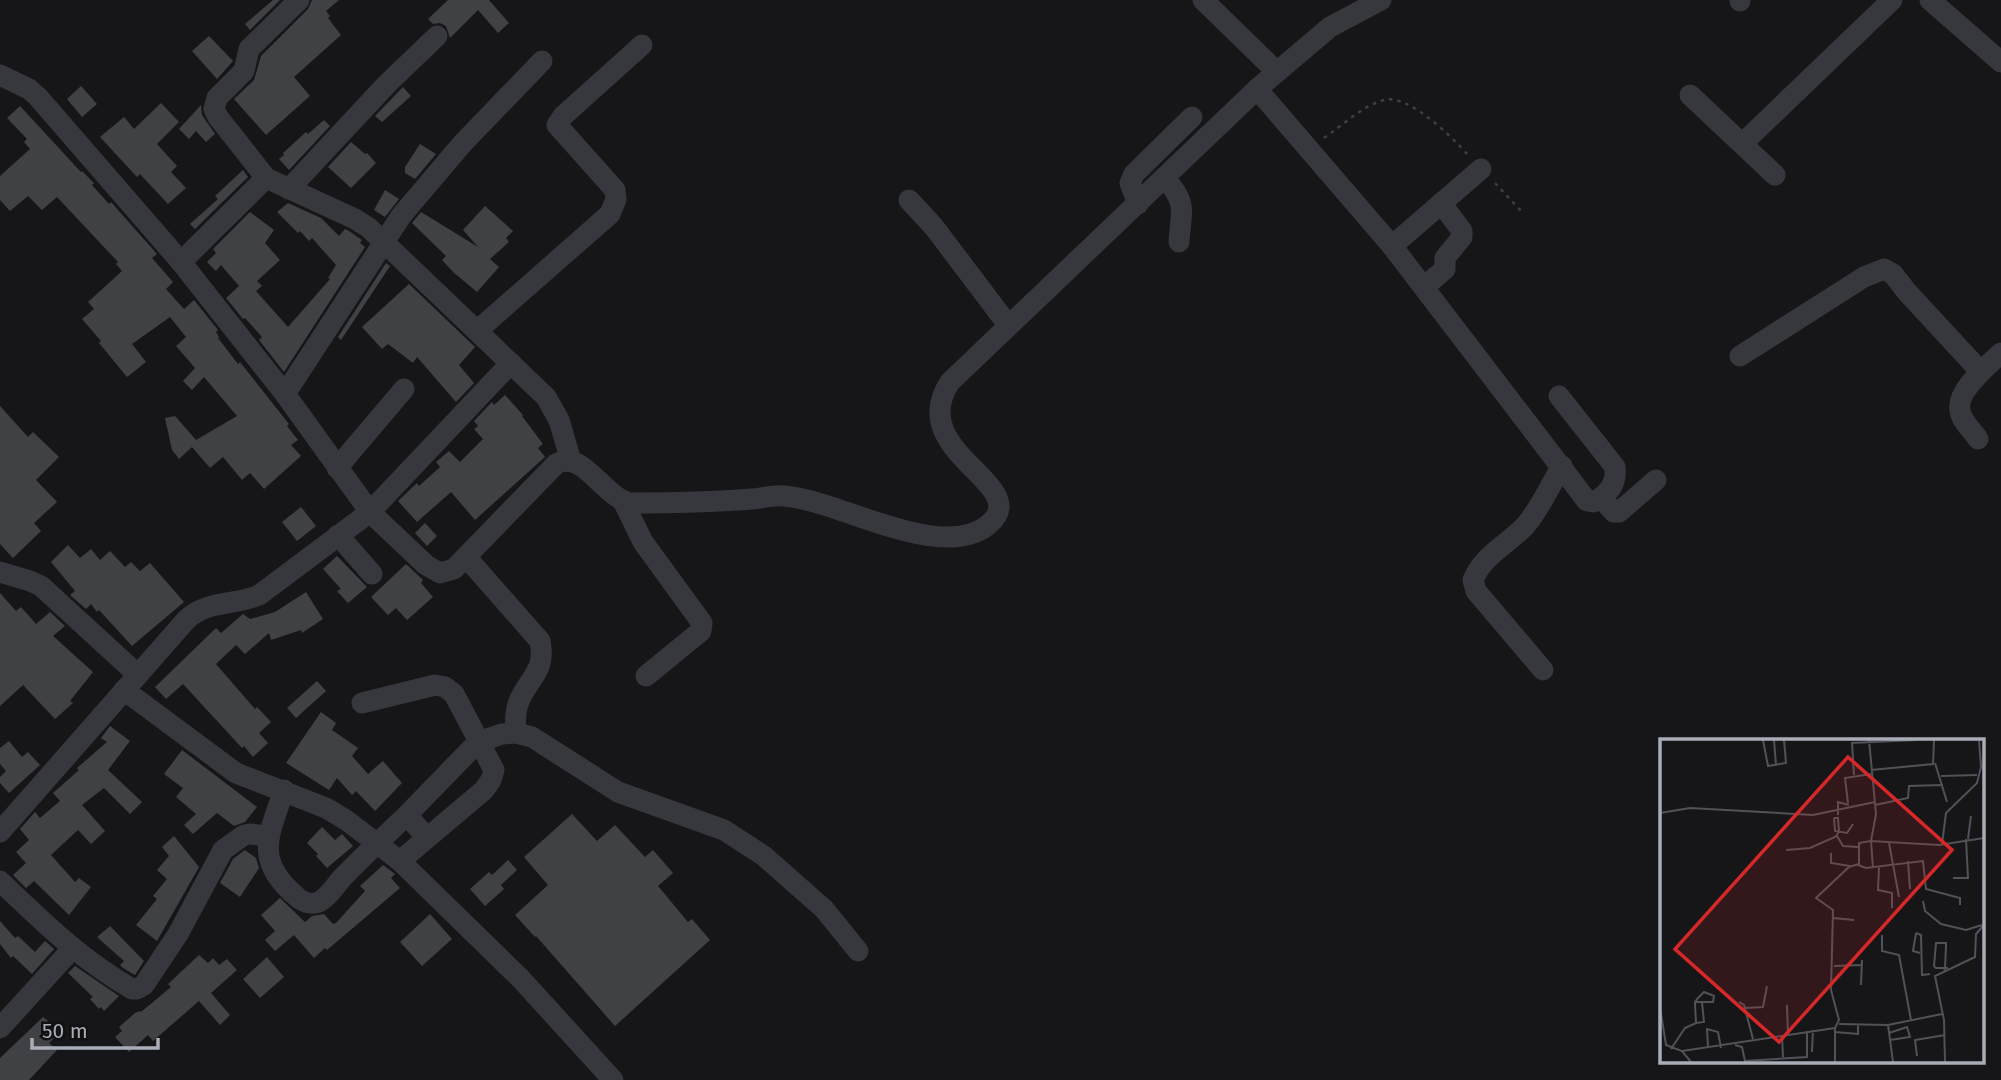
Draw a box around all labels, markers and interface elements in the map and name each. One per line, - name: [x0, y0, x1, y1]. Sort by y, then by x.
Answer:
- inset map: [1660, 739, 1983, 1062]
- scale bar: [32, 1006, 158, 1050]
- text: 50 m: [42, 1018, 88, 1044]

